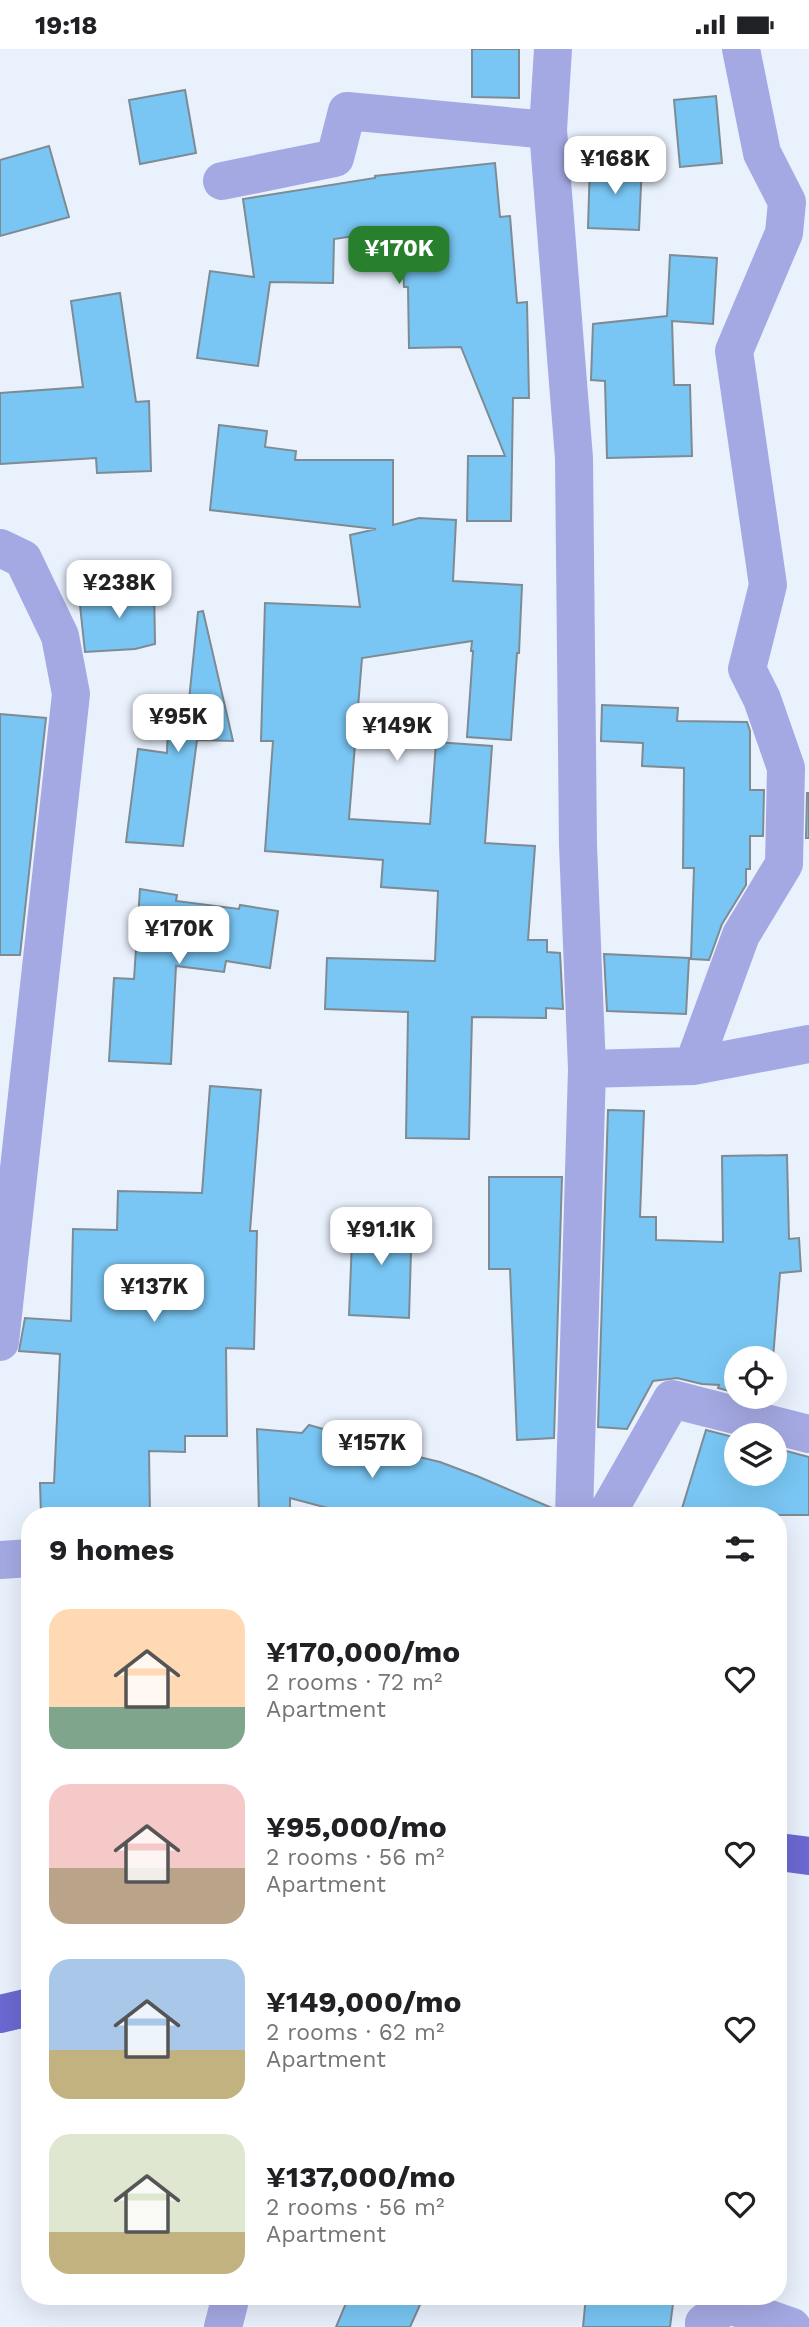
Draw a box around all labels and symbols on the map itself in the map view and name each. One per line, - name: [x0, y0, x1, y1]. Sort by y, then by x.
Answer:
- pin: ¥168K: [566, 137, 664, 196]
- pin: ¥170K: [350, 226, 448, 286]
- pin: ¥238K: [70, 561, 168, 620]
- pin: ¥95K: [137, 695, 219, 754]
- pin: ¥149K: [348, 703, 446, 763]
- pin: ¥170K: [130, 907, 228, 966]
- pin: ¥91.1K: [324, 1207, 438, 1267]
- pin: ¥137K: [105, 1265, 203, 1324]
- pin: ¥157K: [323, 1421, 421, 1480]

